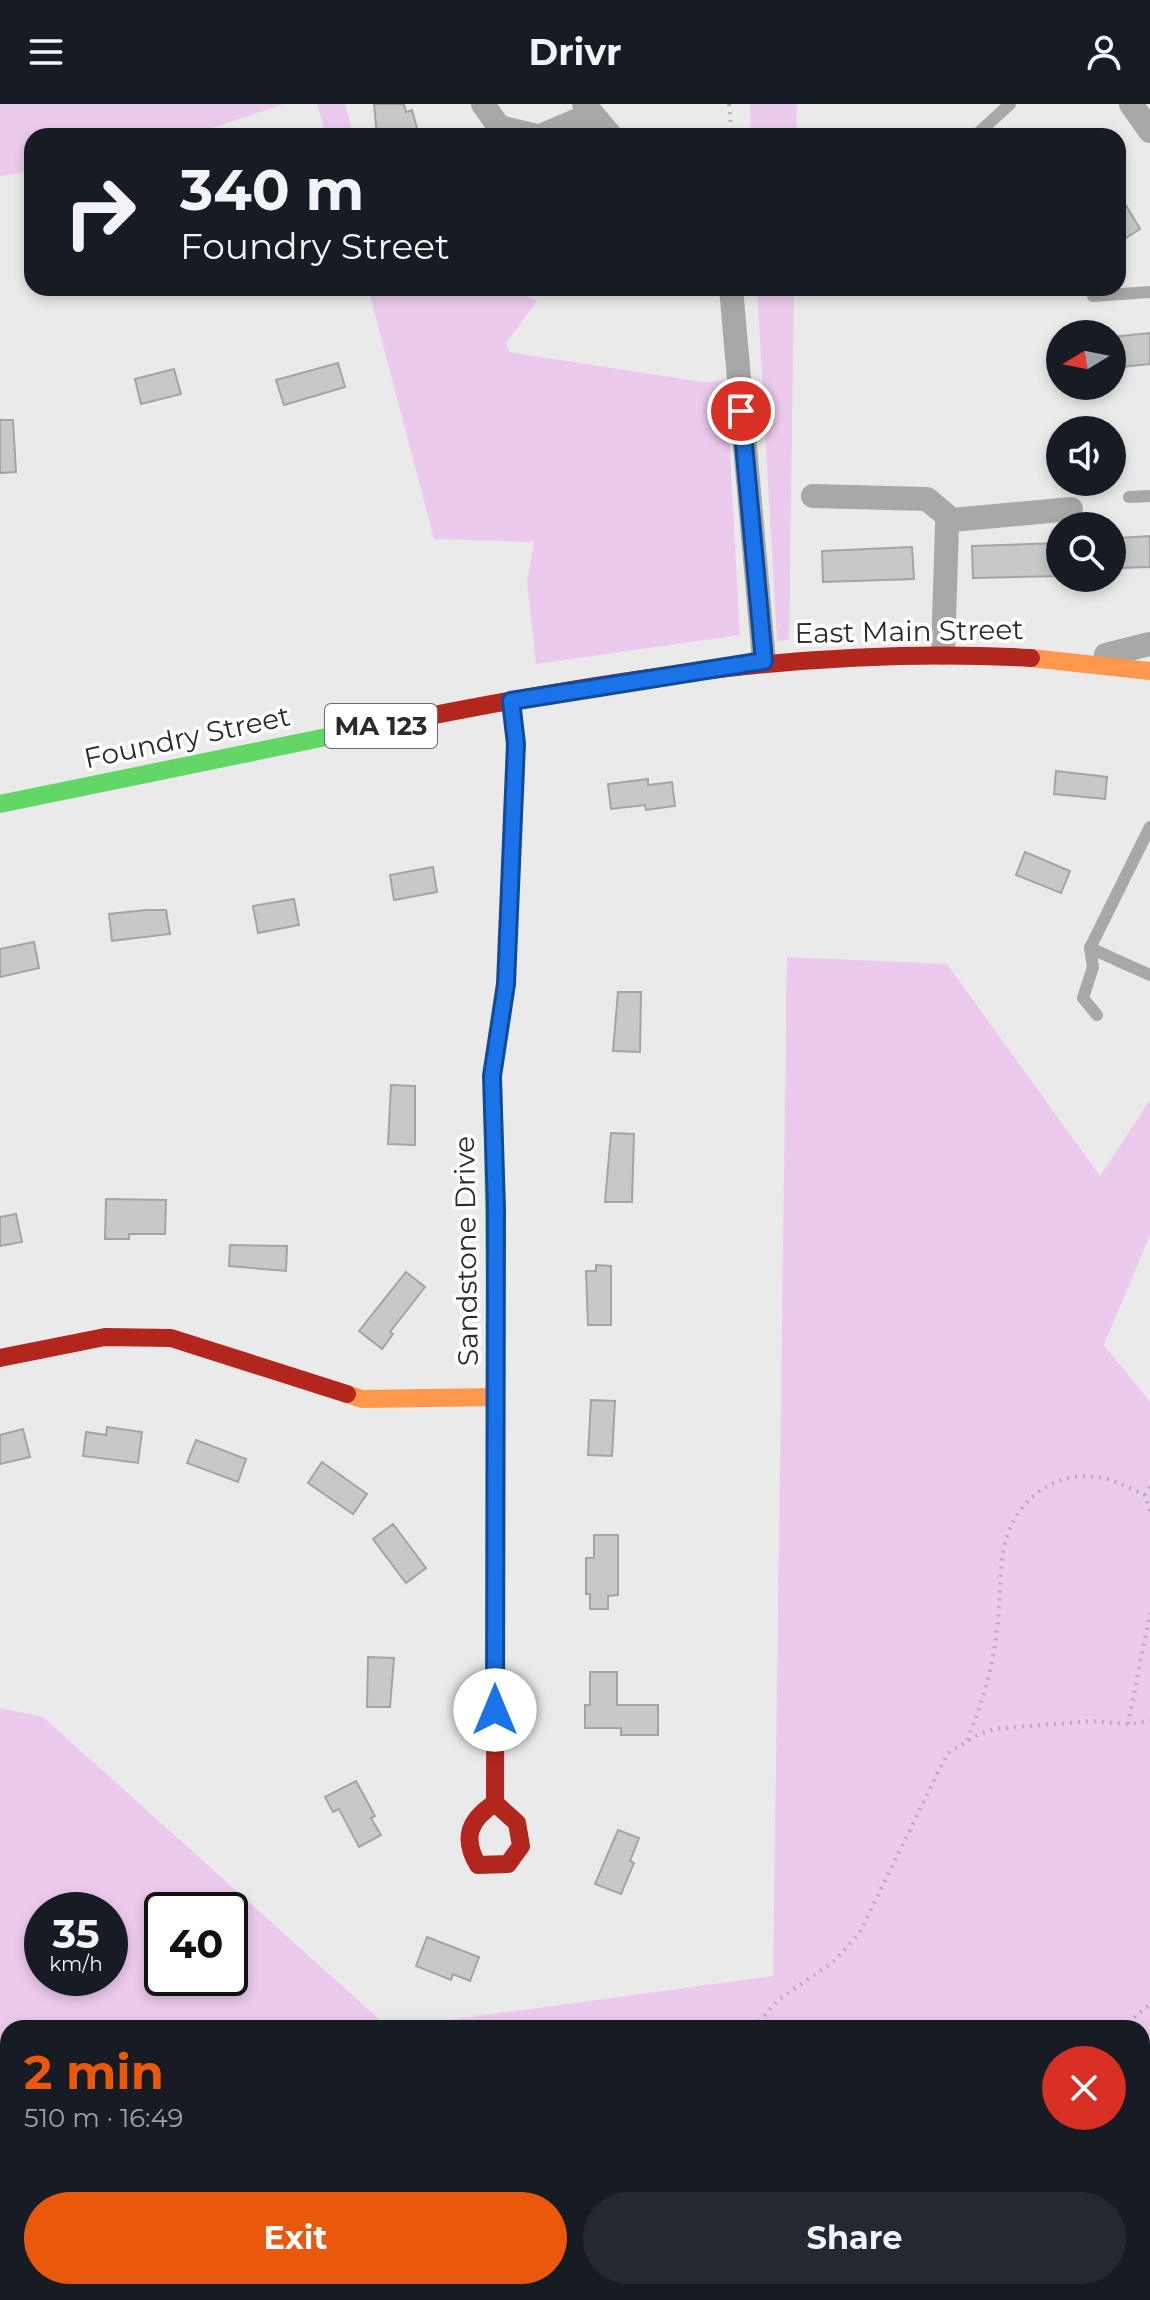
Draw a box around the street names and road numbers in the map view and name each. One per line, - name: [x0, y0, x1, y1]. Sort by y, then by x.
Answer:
- street label: East Main Street: [794, 612, 1024, 650]
- street label: Foundry Street: [81, 699, 293, 775]
- road number: MA 123: [325, 704, 437, 748]
- street label: Sandstone Drive: [447, 1136, 485, 1366]

